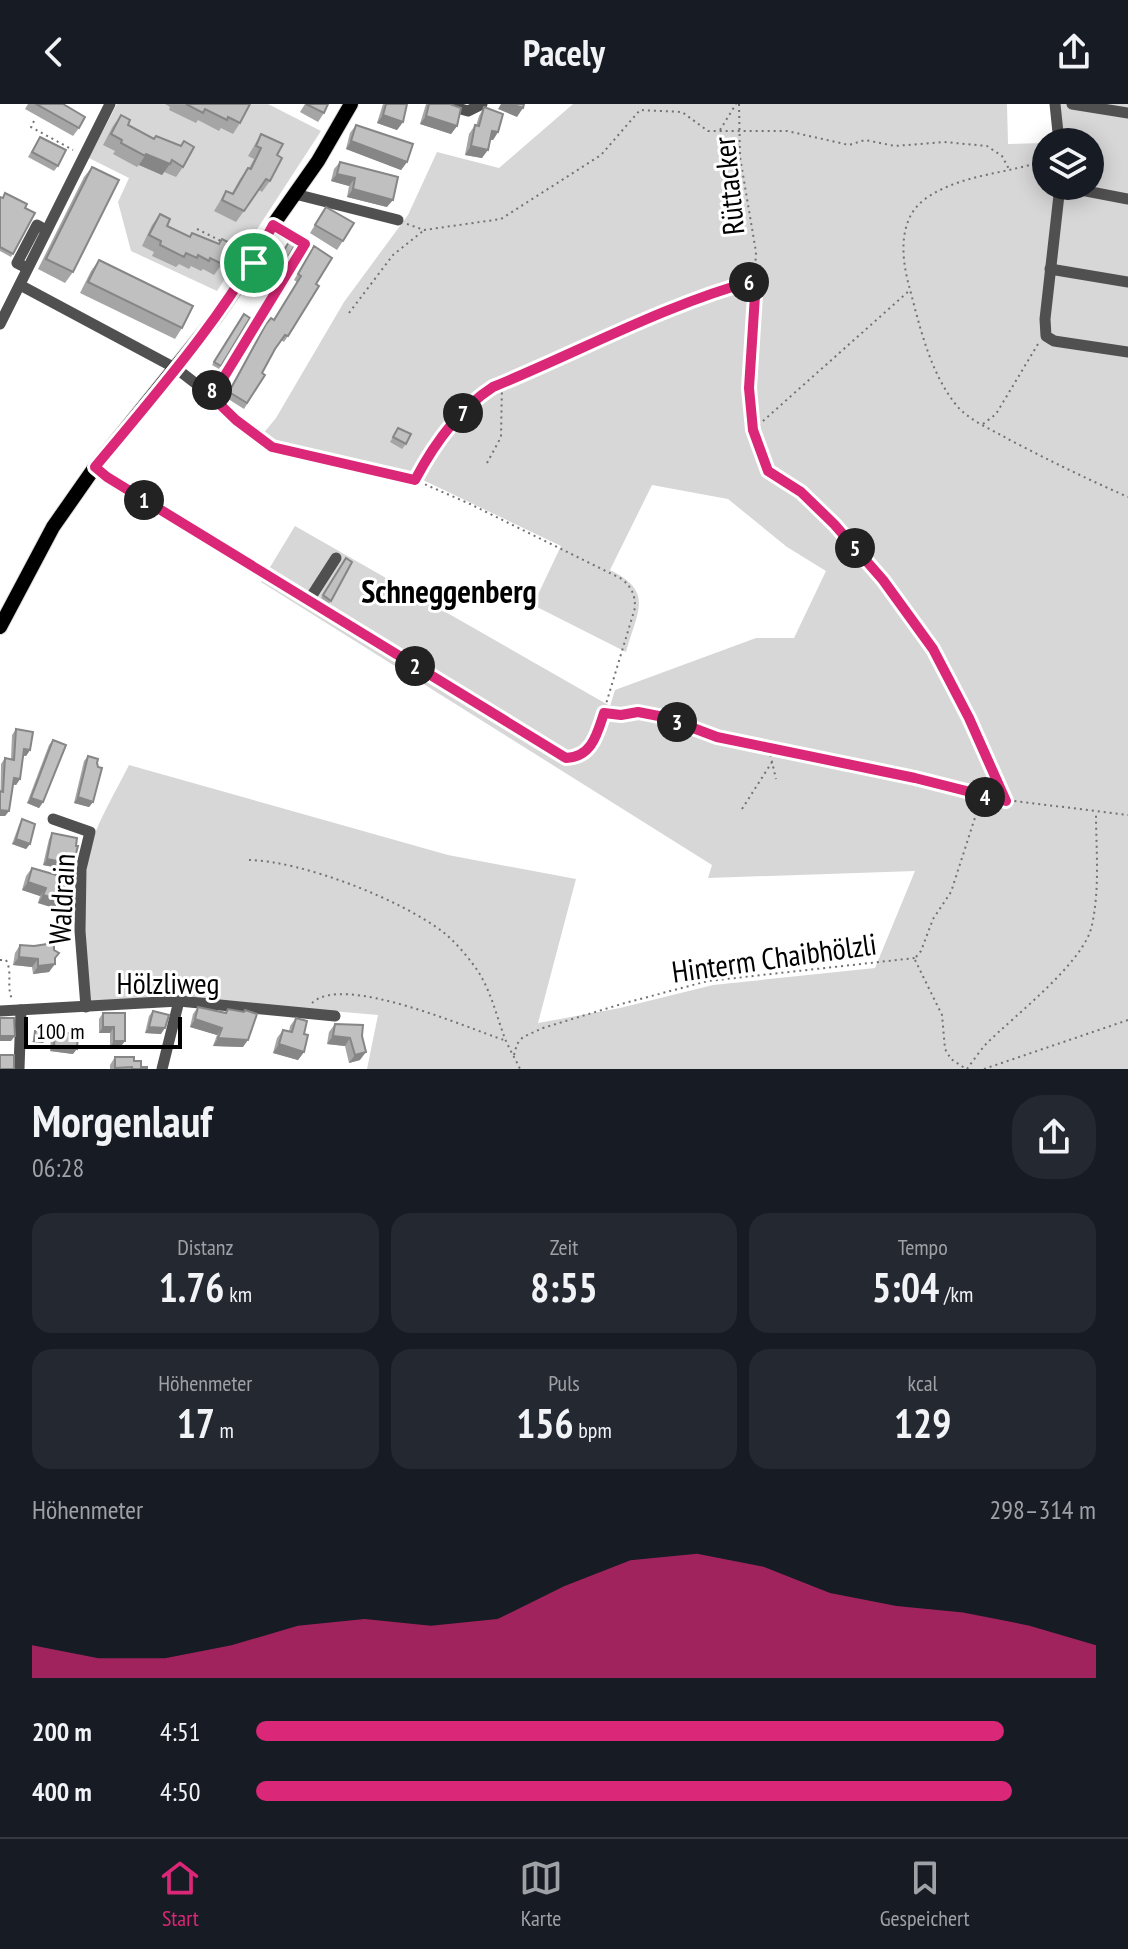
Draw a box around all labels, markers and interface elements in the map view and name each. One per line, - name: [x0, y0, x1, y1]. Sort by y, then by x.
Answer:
- text: Pacely: [523, 29, 605, 76]
- icon: back: [32, 30, 76, 74]
- icon: share: [1052, 30, 1096, 74]
- map controls: [1032, 128, 1104, 200]
- button: layers: [1032, 128, 1104, 200]
- street label: Rüttacker: [703, 134, 753, 237]
- pin: [220, 229, 288, 297]
- icon: arrive: [232, 241, 276, 285]
- pin: 6: [729, 262, 769, 302]
- text: 6: [744, 268, 754, 296]
- pin: 8: [192, 370, 232, 410]
- text: 8: [207, 376, 217, 404]
- pin: 7: [443, 393, 483, 433]
- text: 7: [458, 399, 468, 427]
- pin: 1: [124, 480, 164, 520]
- text: 1: [139, 486, 149, 514]
- pin: 5: [835, 528, 875, 568]
- text: 5: [850, 534, 860, 562]
- district label: Schneggenberg: [361, 570, 537, 612]
- pin: 2: [395, 646, 435, 686]
- text: 2: [410, 652, 420, 680]
- pin: 3: [657, 702, 697, 742]
- text: 3: [672, 708, 682, 736]
- pin: 4: [965, 777, 1005, 817]
- text: 4: [980, 783, 990, 811]
- street label: Waldrain: [39, 853, 83, 945]
- street label: Hinterm Chaibhölzli: [669, 923, 879, 991]
- street label: Hölzliweg: [117, 963, 219, 1002]
- scale bar: [24, 1013, 182, 1049]
- text: 100 m: [36, 1017, 85, 1045]
- text: Morgenlauf: [32, 1092, 212, 1149]
- button: share: [1012, 1095, 1096, 1179]
- text: 06:28: [32, 1151, 84, 1184]
- text: Distanz: [177, 1233, 233, 1261]
- text: Zeit: [550, 1233, 578, 1261]
- text: Tempo: [898, 1233, 948, 1261]
- text: 1.76: [159, 1261, 224, 1313]
- text: 8:55: [530, 1261, 598, 1313]
- text: 5:04: [872, 1261, 939, 1313]
- text: km: [224, 1280, 252, 1308]
- text: /km: [939, 1280, 973, 1308]
- text: Höhenmeter: [158, 1369, 252, 1397]
- text: Puls: [548, 1369, 580, 1397]
- text: kcal: [908, 1369, 938, 1397]
- text: 17: [177, 1397, 215, 1449]
- text: 156: [516, 1397, 574, 1449]
- text: 129: [894, 1397, 951, 1449]
- text: m: [215, 1416, 234, 1444]
- text: bpm: [574, 1416, 612, 1444]
- text: Höhenmeter: [32, 1493, 143, 1526]
- text: 298–314 m: [990, 1493, 1096, 1526]
- text: 200 m: [32, 1715, 92, 1748]
- text: 4:51: [160, 1715, 200, 1748]
- text: 400 m: [32, 1775, 92, 1808]
- text: 4:50: [160, 1775, 200, 1808]
- tab: Start: [158, 1856, 202, 1932]
- tab: Karte: [519, 1856, 563, 1932]
- tab: Gespeichert: [880, 1856, 970, 1932]

